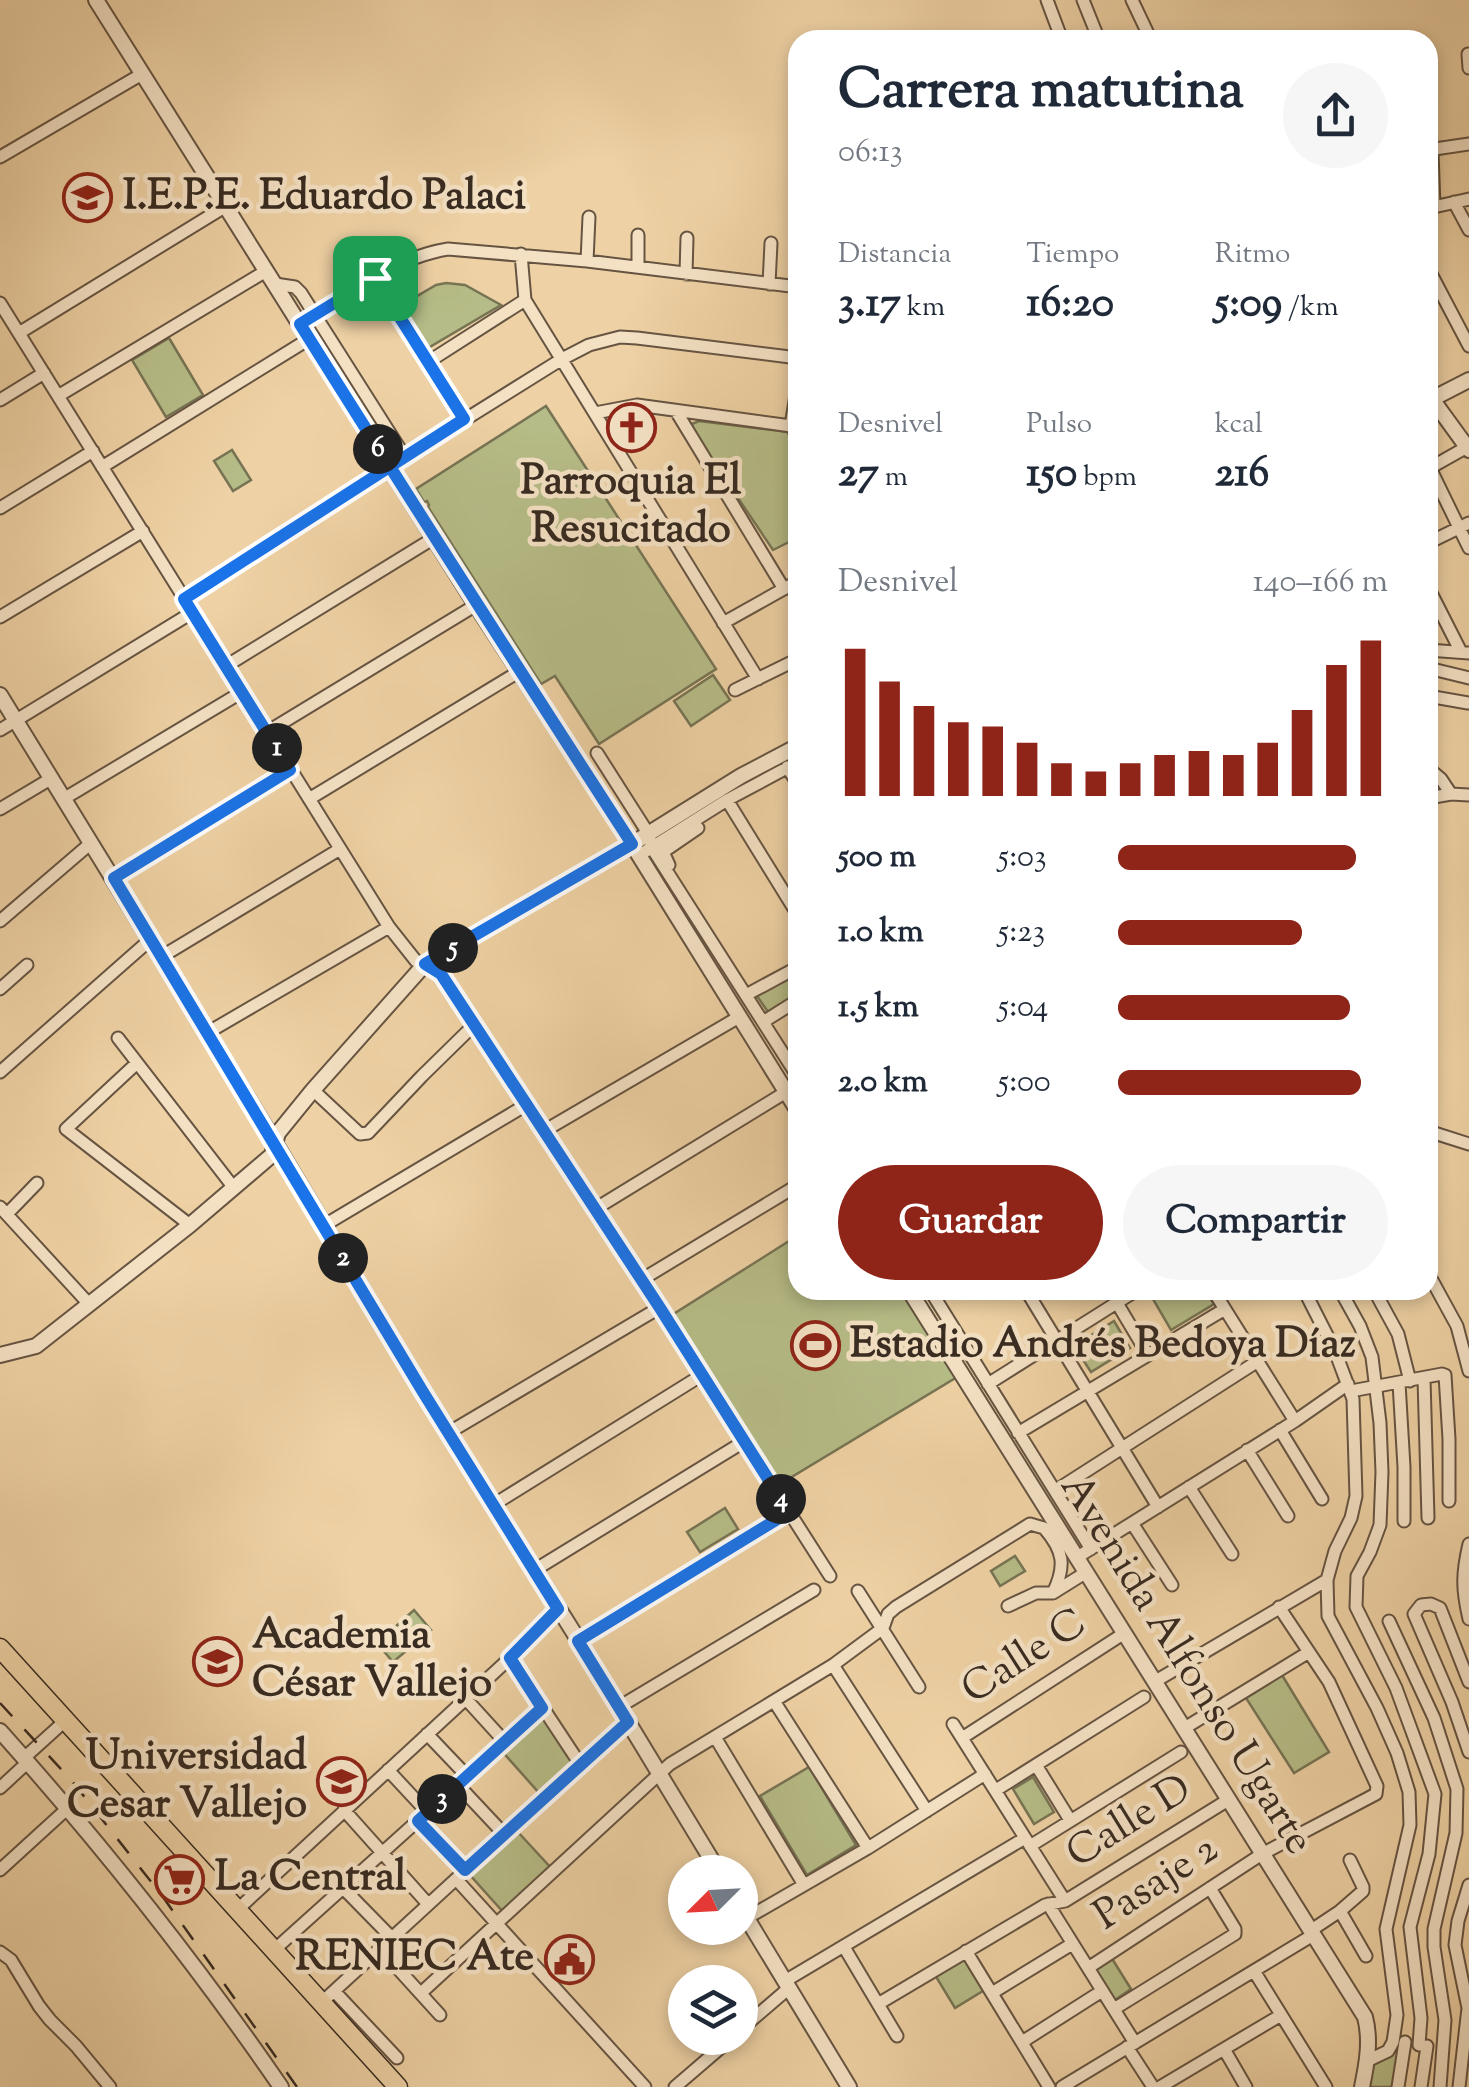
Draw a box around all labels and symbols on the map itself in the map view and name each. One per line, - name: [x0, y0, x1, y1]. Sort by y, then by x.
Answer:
- place label: I.E.P.E. Eduardo Palaci: [123, 168, 526, 228]
- school or university icon: I.E.P.E. Eduardo Palaci: [62, 172, 114, 224]
- pin: [333, 236, 418, 321]
- church icon: Parroquia El Resucitado: [605, 401, 657, 453]
- pin: 6: [353, 424, 403, 474]
- place label: Parroquia El Resucitado: [521, 453, 742, 561]
- pin: 1: [252, 723, 302, 773]
- pin: 5: [428, 923, 478, 973]
- pin: 2: [318, 1233, 368, 1283]
- place label: Estadio Andrés Bedoya Díaz: [850, 1316, 1356, 1376]
- sports icon: Estadio Andrés Bedoya Díaz: [789, 1320, 841, 1372]
- street label: Avenida Alfonso Ugarte: [1043, 1463, 1327, 1867]
- pin: 4: [756, 1474, 806, 1524]
- street label: Calle C: [951, 1595, 1099, 1721]
- place label: Academia César Vallejo: [252, 1607, 492, 1715]
- school or university icon: Academia César Vallejo: [191, 1635, 243, 1687]
- place label: Universidad Cesar Vallejo: [67, 1728, 307, 1836]
- school or university icon: Universidad Cesar Vallejo: [316, 1756, 368, 1808]
- street label: Calle D: [1056, 1761, 1204, 1885]
- pin: 3: [417, 1774, 467, 1824]
- street label: Pasaje 2: [1083, 1821, 1231, 1947]
- place label: La Central: [215, 1849, 407, 1909]
- supermarket icon: La Central: [154, 1853, 206, 1905]
- north arrow: [668, 1855, 758, 1945]
- place label: RENIEC Ate: [295, 1929, 534, 1989]
- public building icon: RENIEC Ate: [543, 1933, 595, 1985]

